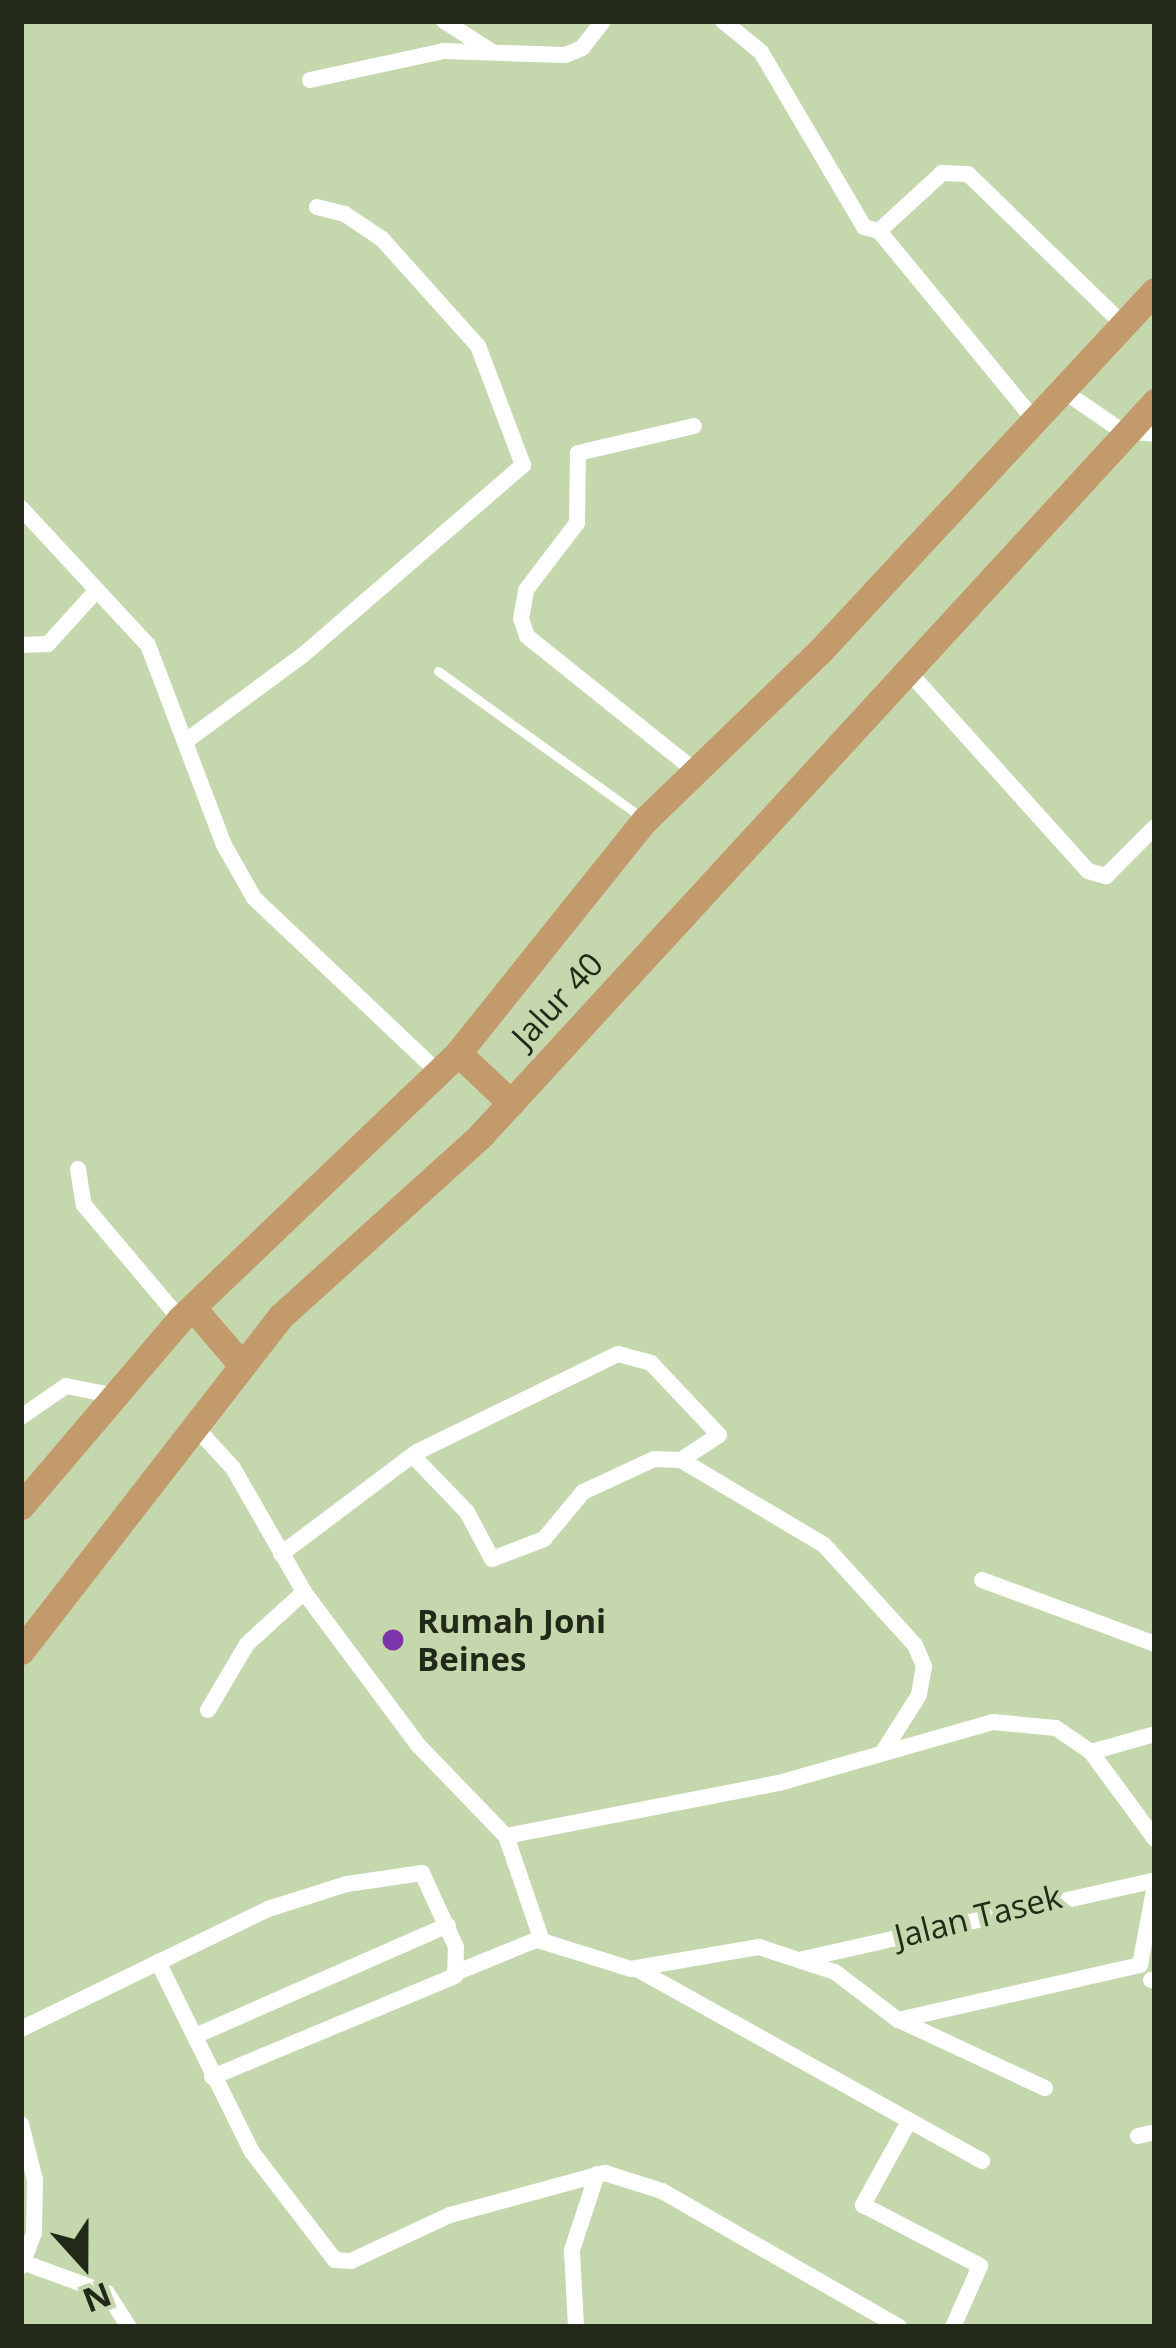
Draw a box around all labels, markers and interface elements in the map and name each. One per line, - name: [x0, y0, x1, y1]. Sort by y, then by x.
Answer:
- street label: Jalur 40: [503, 944, 611, 1056]
- place label: Rumah Joni Beines: [417, 1601, 606, 1679]
- marker: Rumah Joni Beines: [380, 1627, 406, 1653]
- street label: Jalan Tasek: [890, 1876, 1066, 1956]
- north arrow: [24, 2204, 144, 2324]
- text: N: [76, 2272, 118, 2324]

